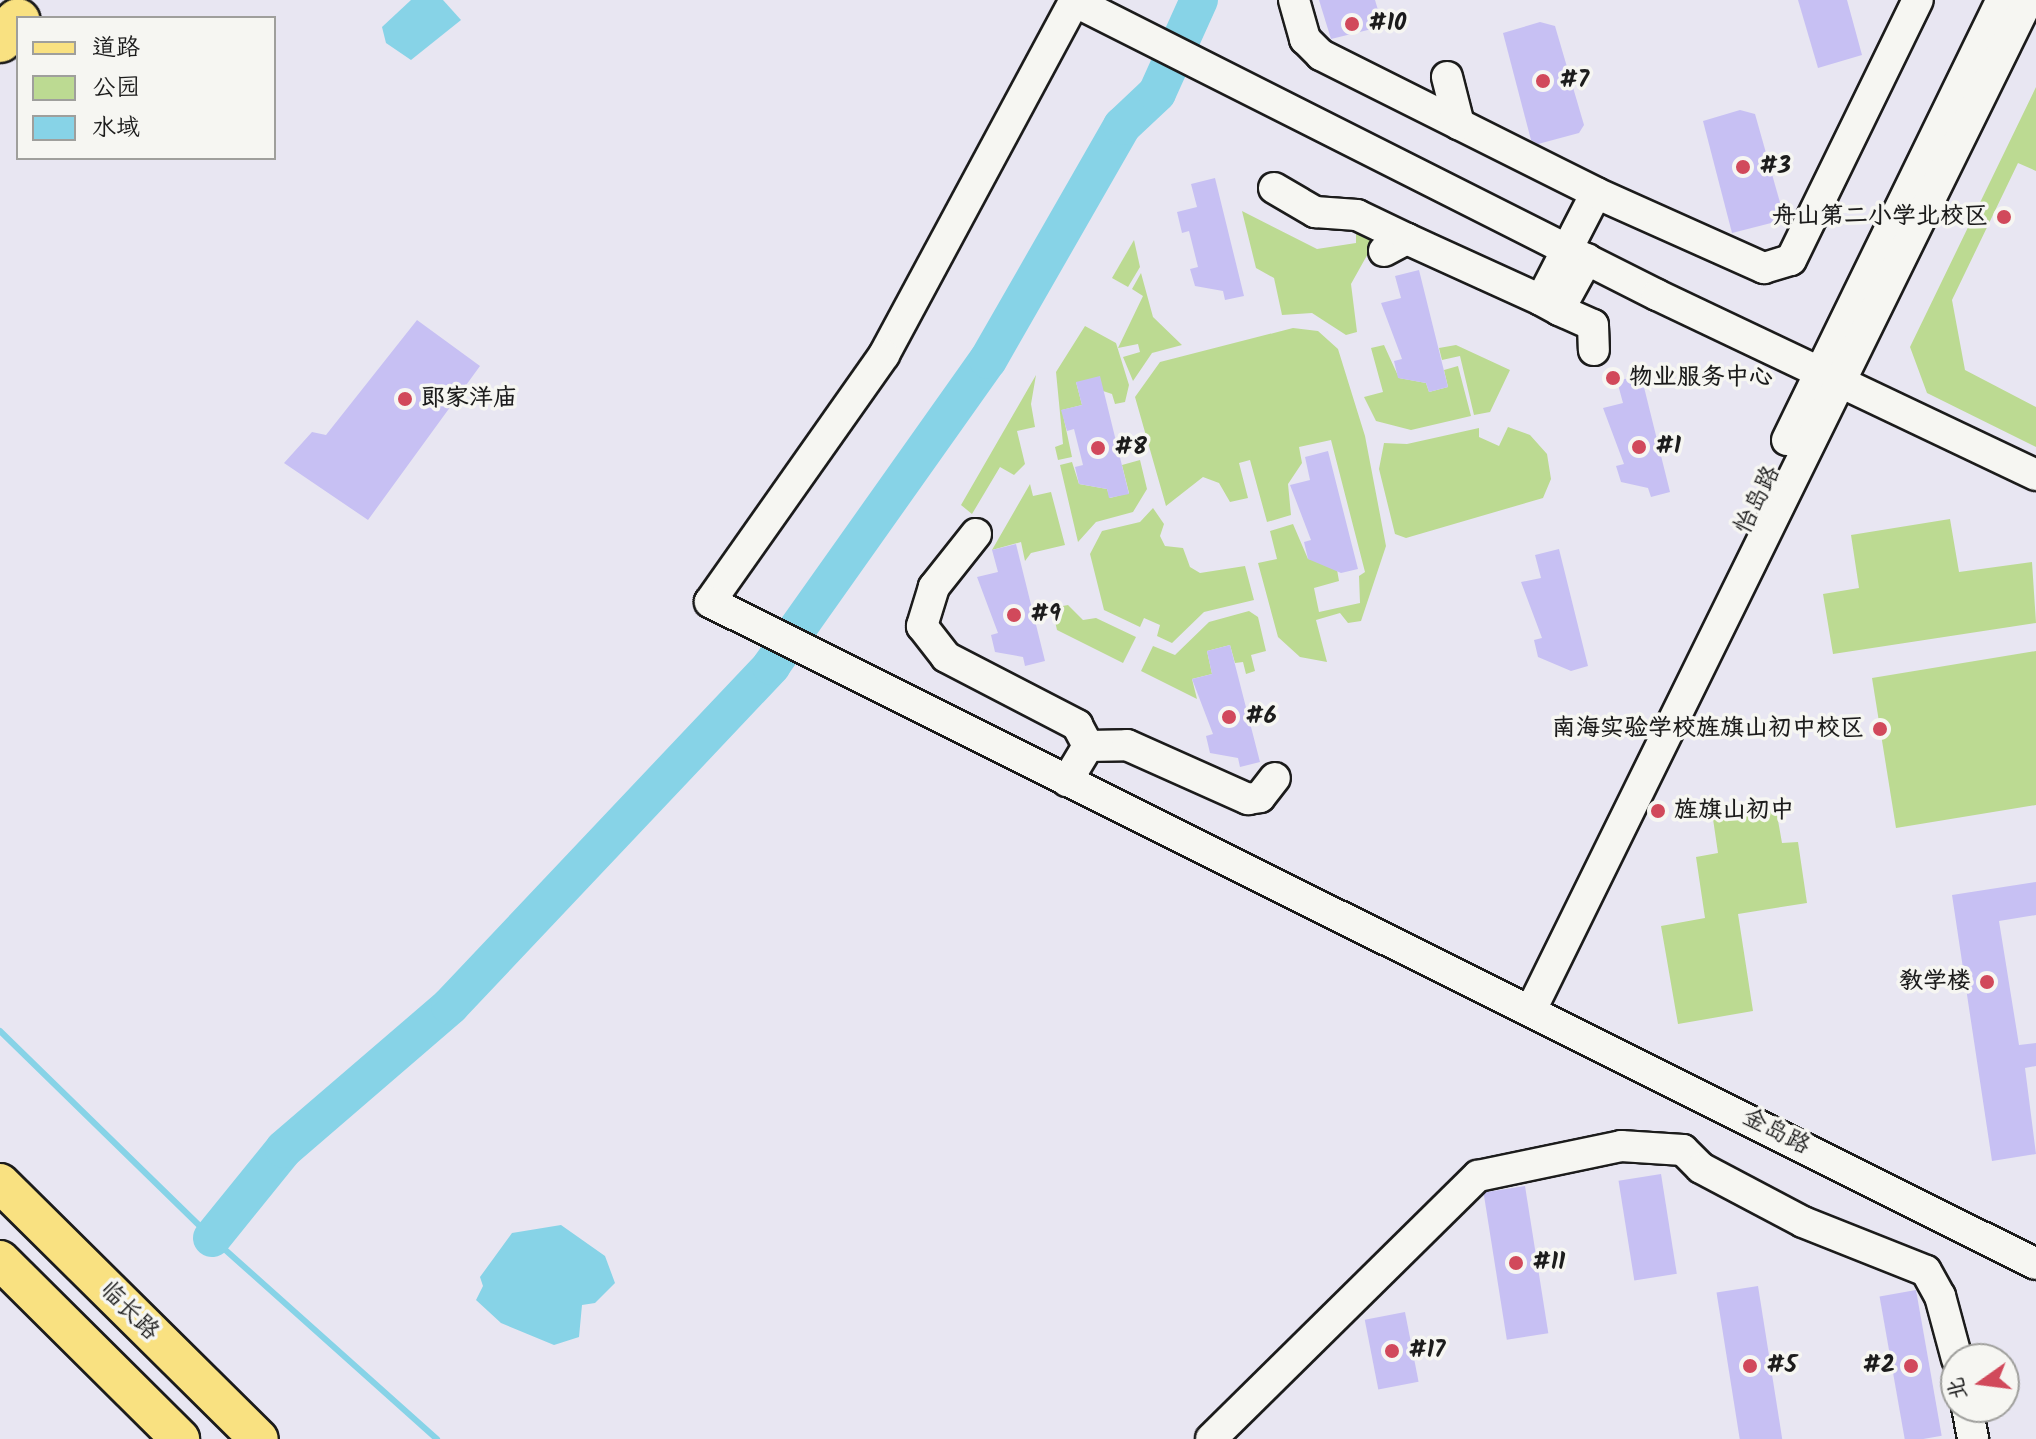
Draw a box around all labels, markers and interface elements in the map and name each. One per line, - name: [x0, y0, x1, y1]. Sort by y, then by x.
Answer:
- place label: #10: [1368, 10, 1406, 38]
- marker: #10: [1343, 15, 1361, 33]
- legend: [16, 16, 276, 160]
- text: 道路: [92, 29, 140, 68]
- place label: #7: [1559, 67, 1589, 95]
- text: 公园: [92, 69, 140, 108]
- marker: #7: [1534, 72, 1552, 90]
- text: 水域: [92, 109, 140, 148]
- place label: #3: [1759, 153, 1791, 181]
- marker: #3: [1734, 158, 1752, 176]
- place label: 舟山第二小学北校区: [1772, 203, 1988, 231]
- marker: 舟山第二小学北校区: [1995, 208, 2013, 226]
- place label: 物业服务中心: [1629, 364, 1773, 392]
- marker: 物业服务中心: [1604, 369, 1622, 387]
- place label: 郎家洋庙: [421, 385, 517, 413]
- marker: 郎家洋庙: [396, 390, 414, 408]
- place label: #1: [1655, 433, 1681, 461]
- place label: #8: [1114, 434, 1147, 462]
- marker: #1: [1630, 438, 1648, 456]
- marker: #8: [1089, 439, 1107, 457]
- street label: 怡岛路: [1729, 461, 1787, 539]
- place label: #9: [1030, 601, 1061, 629]
- marker: #9: [1005, 606, 1023, 624]
- place label: #6: [1245, 703, 1277, 731]
- marker: #6: [1220, 708, 1238, 726]
- place label: 南海实验学校旌旗山初中校区: [1552, 715, 1864, 743]
- marker: 南海实验学校旌旗山初中校区: [1871, 720, 1889, 738]
- place label: 旌旗山初中: [1674, 797, 1794, 825]
- marker: 旌旗山初中: [1649, 802, 1667, 820]
- place label: 教学楼: [1899, 968, 1971, 996]
- marker: 教学楼: [1978, 973, 1996, 991]
- street label: 金岛路: [1737, 1103, 1815, 1161]
- place label: #11: [1532, 1249, 1565, 1277]
- marker: #11: [1507, 1254, 1525, 1272]
- street label: 临长路: [93, 1275, 165, 1347]
- place label: #17: [1408, 1337, 1445, 1365]
- marker: #17: [1383, 1342, 1401, 1360]
- north arrow: [1940, 1343, 2020, 1423]
- place label: #5: [1766, 1352, 1797, 1380]
- place label: #2: [1862, 1352, 1895, 1380]
- marker: #5: [1741, 1357, 1759, 1375]
- marker: #2: [1902, 1357, 1920, 1375]
- text: 北: [1939, 1374, 1978, 1403]

